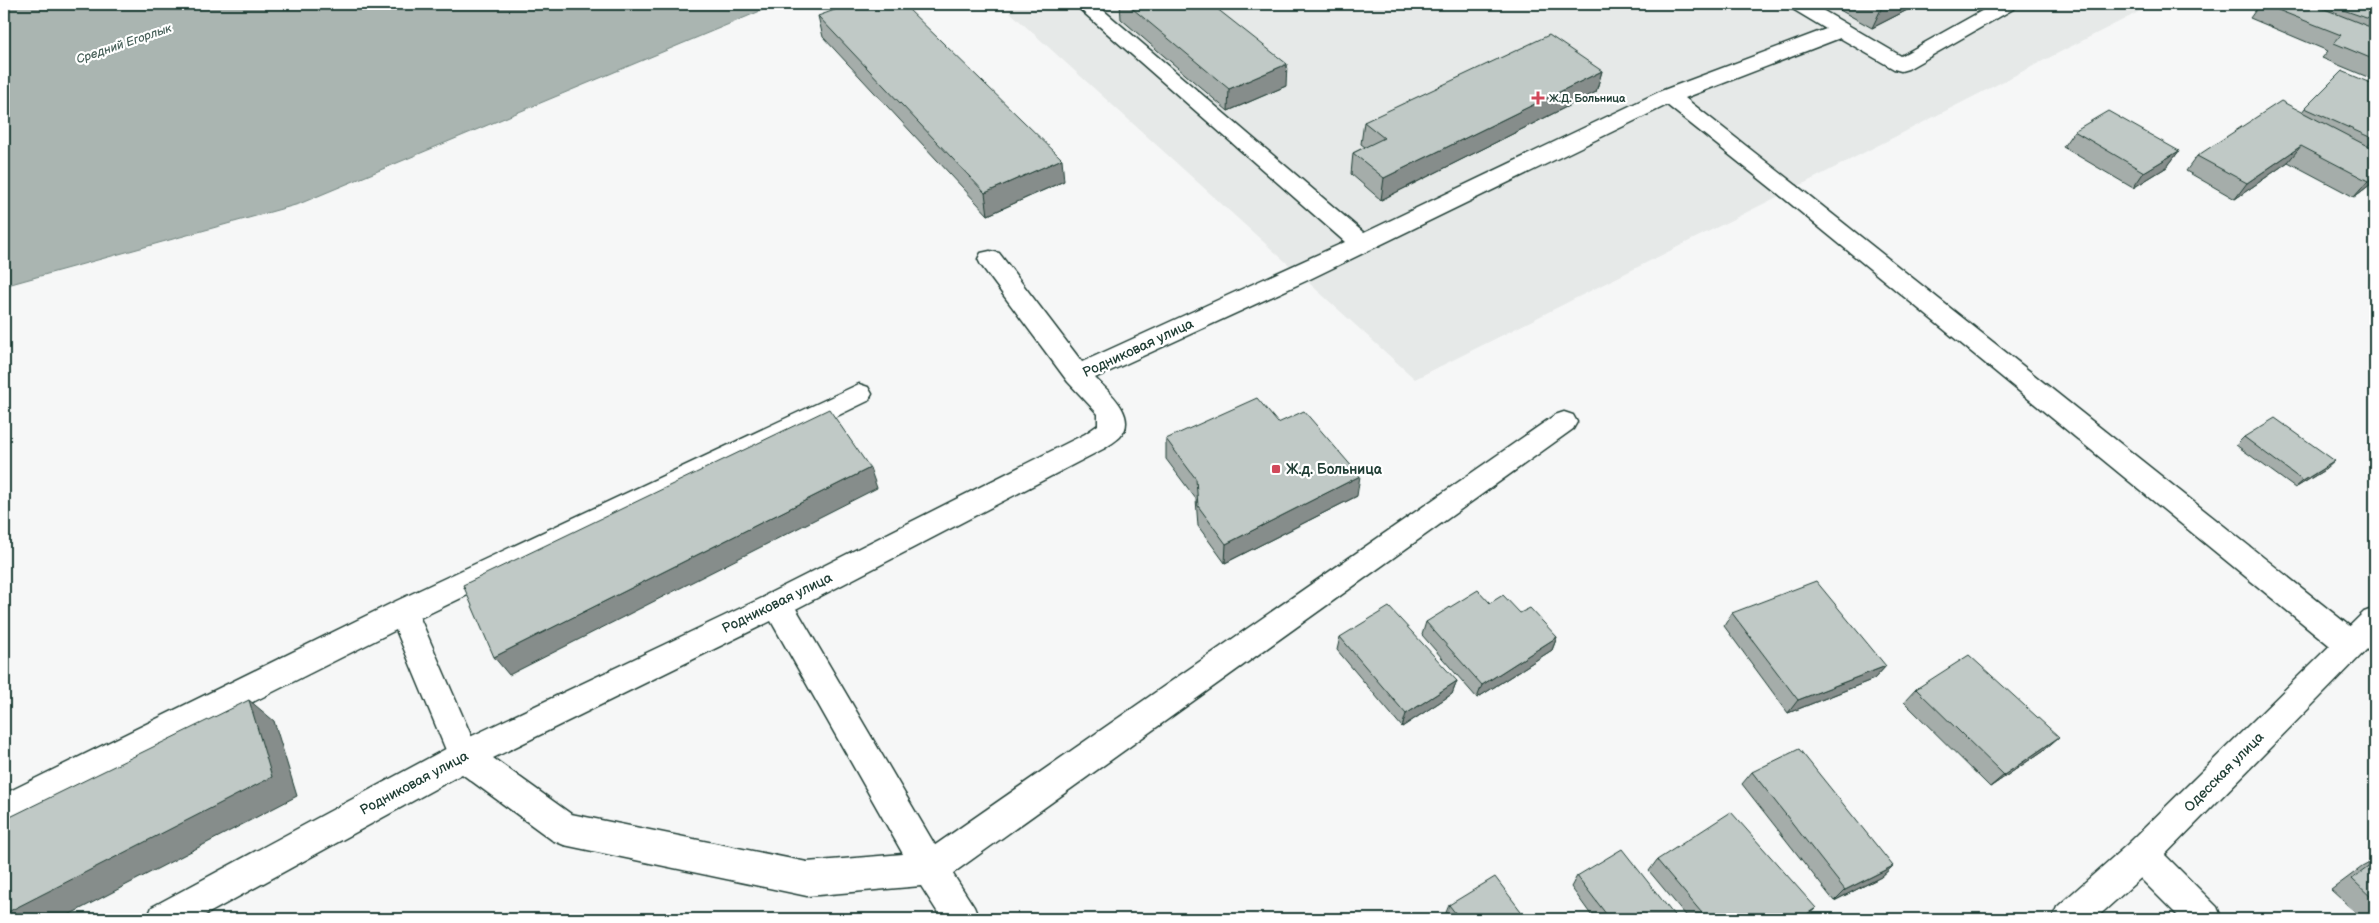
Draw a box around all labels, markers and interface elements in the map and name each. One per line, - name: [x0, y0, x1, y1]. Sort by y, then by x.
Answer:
- water label: Средний Егорлык: [74, 20, 174, 67]
- marker: Ж.Д. Больница: [1531, 91, 1545, 105]
- place label: Ж.Д. Больница: [1549, 92, 1626, 105]
- street label: Родниковая улица: [1080, 315, 1197, 381]
- place label: Ж.д. Больница: [1286, 461, 1383, 478]
- marker: Ж.д. Больница: [1270, 463, 1282, 475]
- street label: Родниковая улица: [719, 569, 835, 637]
- street label: Одесская улица: [2181, 728, 2268, 815]
- street label: Родниковая улица: [357, 747, 472, 819]

